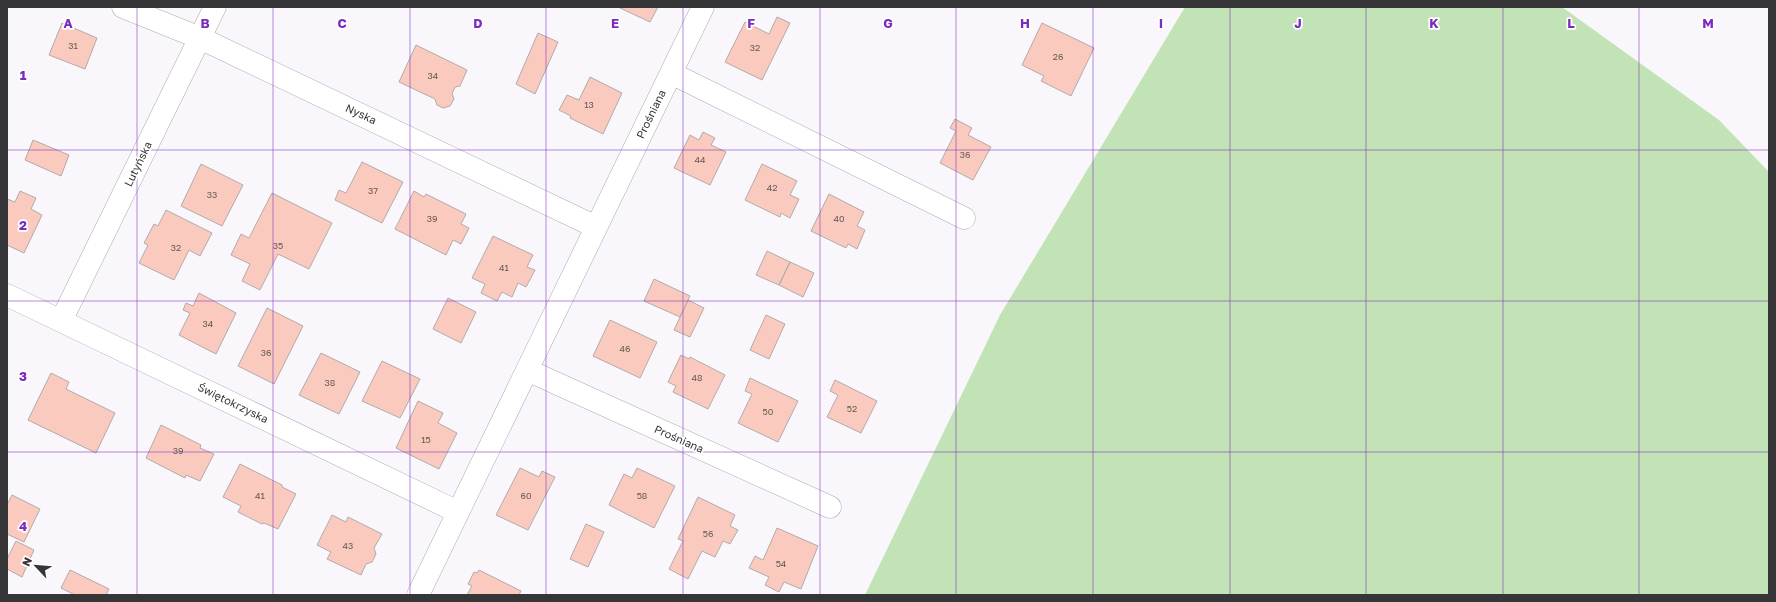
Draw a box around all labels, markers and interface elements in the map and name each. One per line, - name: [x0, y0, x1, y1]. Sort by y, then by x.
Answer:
- text: A: [63, 15, 73, 31]
- text: B: [200, 15, 210, 31]
- text: C: [337, 15, 347, 31]
- text: D: [473, 15, 483, 31]
- text: E: [611, 15, 619, 31]
- text: F: [747, 15, 755, 31]
- text: G: [883, 15, 893, 31]
- text: H: [1020, 15, 1030, 31]
- text: I: [1159, 15, 1163, 31]
- text: J: [1294, 15, 1302, 31]
- text: K: [1429, 15, 1439, 31]
- text: L: [1567, 15, 1575, 31]
- text: M: [1702, 15, 1714, 31]
- house number: 31: [68, 40, 78, 51]
- house number: 32: [750, 42, 760, 53]
- house number: 26: [1053, 51, 1063, 62]
- text: 1: [20, 67, 27, 83]
- house number: 34: [428, 70, 439, 81]
- street label: Prośniana: [633, 87, 668, 140]
- house number: 13: [584, 99, 594, 110]
- street label: Nyska: [344, 101, 379, 126]
- street label: Lutyńska: [121, 139, 154, 188]
- house number: 36: [960, 149, 970, 160]
- house number: 44: [695, 154, 706, 165]
- house number: 42: [767, 182, 777, 193]
- house number: 37: [368, 185, 378, 196]
- house number: 33: [207, 189, 217, 200]
- house number: 39: [427, 213, 437, 224]
- house number: 40: [833, 213, 845, 224]
- text: 2: [19, 217, 27, 233]
- house number: 35: [273, 240, 283, 251]
- house number: 32: [171, 242, 181, 253]
- house number: 41: [499, 262, 510, 273]
- house number: 34: [203, 318, 214, 329]
- house number: 46: [620, 343, 630, 354]
- house number: 36: [261, 347, 271, 358]
- text: 3: [19, 368, 27, 384]
- house number: 48: [692, 372, 702, 383]
- house number: 38: [325, 377, 335, 388]
- street label: Świętokrzyska: [196, 380, 271, 425]
- house number: 52: [847, 403, 857, 414]
- house number: 50: [763, 406, 774, 417]
- street label: Prośniana: [652, 422, 706, 455]
- house number: 15: [421, 434, 431, 445]
- house number: 39: [173, 445, 183, 456]
- house number: 41: [255, 490, 266, 501]
- house number: 60: [520, 490, 532, 501]
- house number: 58: [637, 490, 647, 501]
- text: 4: [19, 518, 27, 534]
- house number: 56: [703, 528, 713, 539]
- house number: 43: [343, 540, 353, 551]
- north arrow: [16, 546, 56, 586]
- text: N: [19, 555, 34, 568]
- house number: 54: [776, 558, 787, 569]

